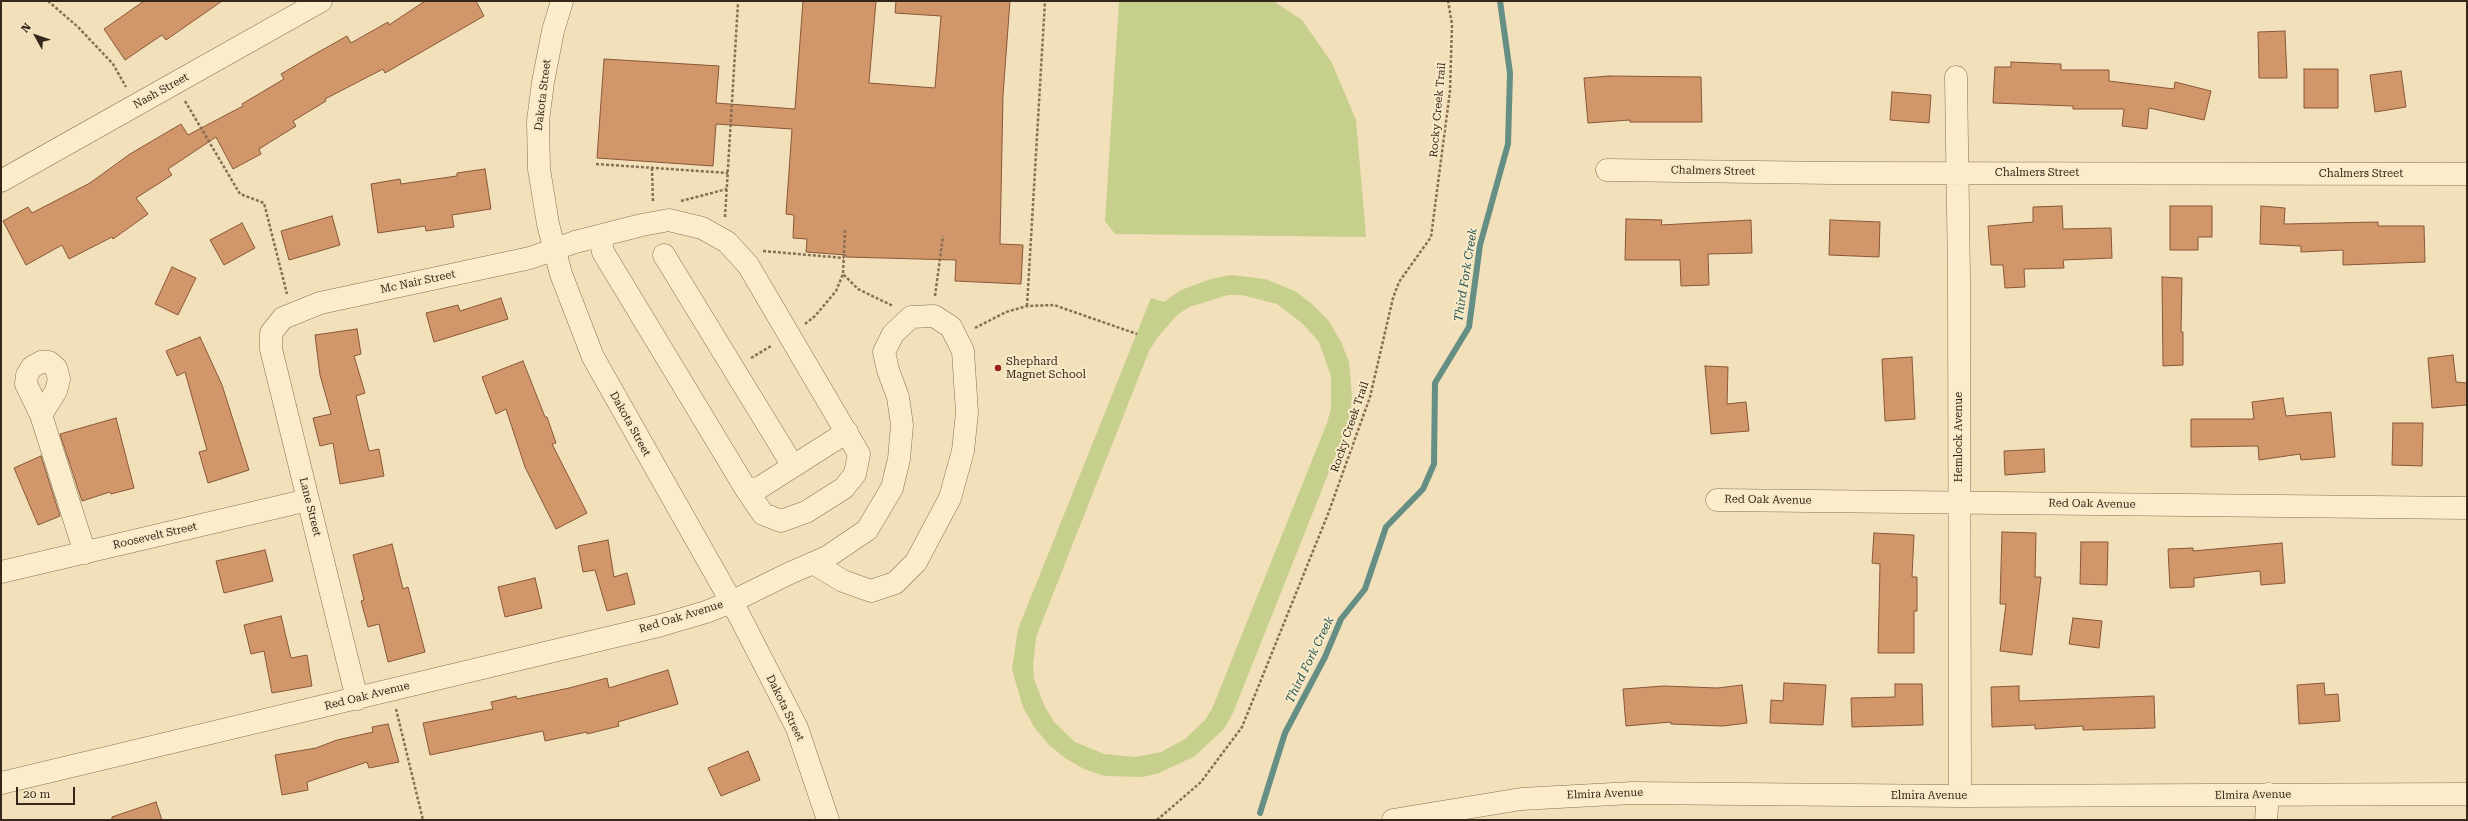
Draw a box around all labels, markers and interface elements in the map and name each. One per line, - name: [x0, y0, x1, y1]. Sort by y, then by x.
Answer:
- north arrow: [16, 16, 56, 56]
- text: N: [19, 21, 34, 35]
- street label: Dakota Street: [532, 58, 554, 132]
- street label: Rocky Creek Trail: [1427, 62, 1449, 158]
- street label: Nash Street: [131, 70, 191, 112]
- street label: Chalmers Street: [1671, 164, 1755, 178]
- street label: Chalmers Street: [1995, 166, 2079, 180]
- street label: Chalmers Street: [2319, 167, 2403, 181]
- water label: Third Fork Creek: [1451, 227, 1481, 323]
- street label: Mc Nair Street: [379, 268, 457, 296]
- place label: Shephard Magnet School: [1006, 355, 1086, 381]
- marker: Shephard Magnet School: [993, 363, 1003, 373]
- street label: Rocky Creek Trail: [1328, 380, 1372, 474]
- street label: Dakota Street: [607, 389, 653, 459]
- street label: Hemlock Avenue: [1952, 392, 1966, 482]
- street label: Lane Street: [296, 476, 324, 538]
- street label: Red Oak Avenue: [1724, 493, 1812, 507]
- street label: Red Oak Avenue: [2048, 497, 2136, 511]
- street label: Roosevelt Street: [112, 520, 198, 552]
- street label: Red Oak Avenue: [637, 598, 725, 636]
- water label: Third Fork Creek: [1283, 614, 1337, 706]
- street label: Dakota Street: [763, 673, 807, 743]
- street label: Red Oak Avenue: [323, 679, 411, 713]
- scale bar: [18, 779, 77, 805]
- street label: Elmira Avenue: [1567, 786, 1643, 802]
- text: 20 m: [23, 787, 50, 801]
- street label: Elmira Avenue: [2215, 788, 2291, 802]
- street label: Elmira Avenue: [1891, 789, 1967, 803]

